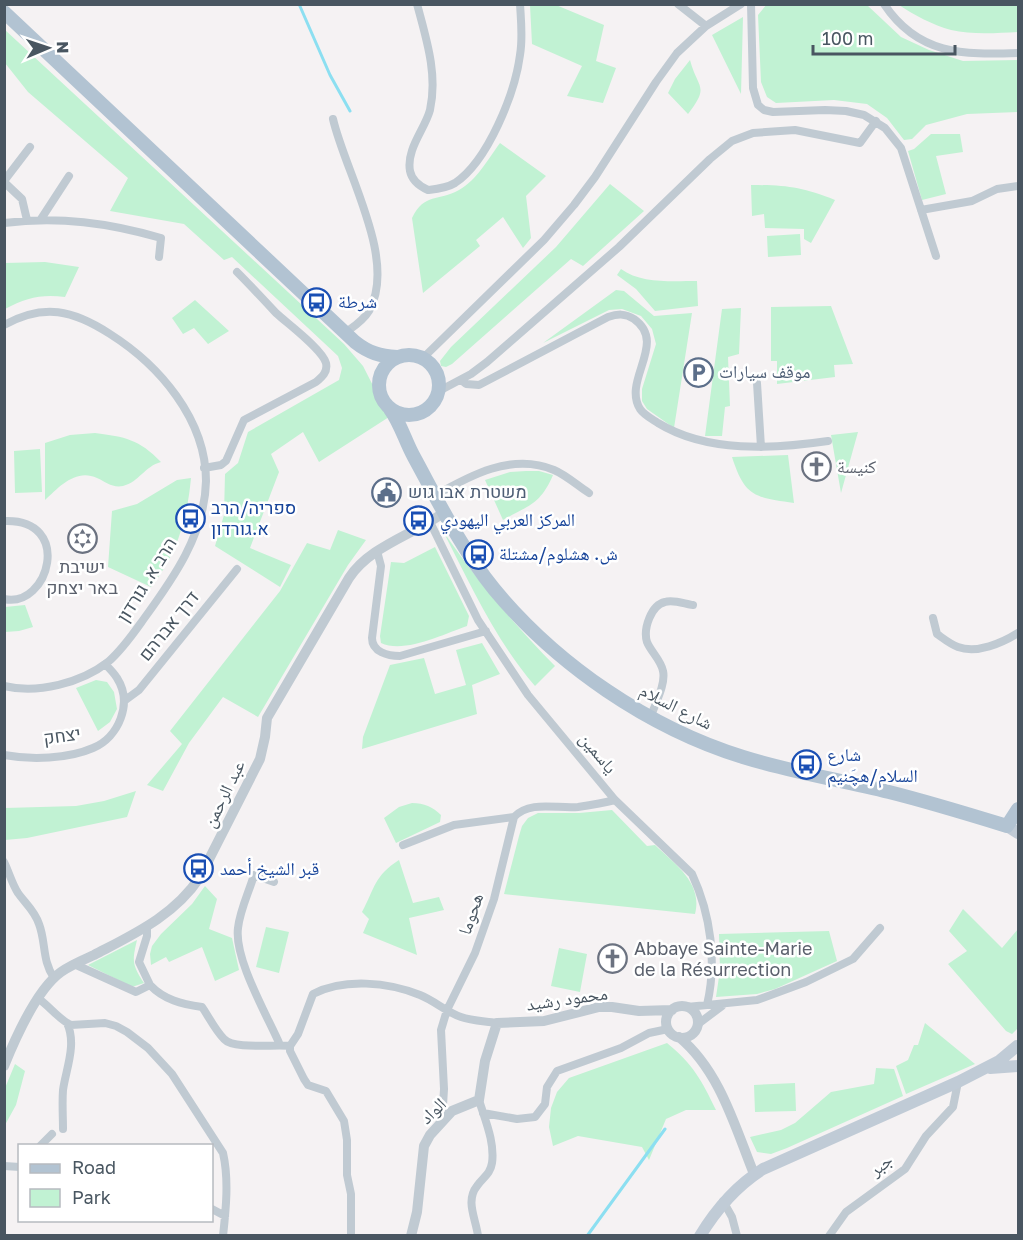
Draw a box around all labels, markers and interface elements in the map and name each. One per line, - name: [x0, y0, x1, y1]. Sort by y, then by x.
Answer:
- north arrow: [18, 18, 78, 78]
- scale bar: [813, 18, 956, 56]
- text: 100 m: [822, 27, 873, 49]
- text: N: [53, 41, 73, 54]
- bus stop icon: شرطة: [301, 286, 333, 318]
- place label: شرطة: [338, 290, 377, 312]
- parking icon: موقف سيارات: [682, 356, 714, 388]
- place label: موقف سيارات: [719, 360, 810, 382]
- church icon: كنيسة: [800, 451, 832, 483]
- place label: كنيسة: [837, 455, 877, 477]
- public building icon: משטרת אבו גוש: [371, 476, 403, 508]
- place label: משטרת אבו גוש: [408, 480, 527, 502]
- place label: ספריה/הרב א.גורדון: [211, 496, 296, 539]
- bus stop icon: ספריה/הרב א.גורדון: [174, 502, 206, 534]
- bus stop icon: المركز العربي اليهودي: [403, 504, 435, 536]
- place label: المركز العربي اليهودي: [440, 508, 575, 535]
- synagogue icon: ישיבת באר יצחק: [66, 522, 98, 554]
- street label: הרב א. גורדון: [111, 533, 181, 626]
- bus stop icon: ش. هشلوم/مشتلة: [462, 538, 494, 570]
- place label: ش. هشلوم/مشتلة: [499, 542, 618, 566]
- place label: ישיבת באר יצחק: [46, 555, 118, 598]
- street label: דרך אברהם: [133, 586, 203, 665]
- street label: شارع السلام: [636, 678, 716, 736]
- street label: יצחק: [42, 722, 82, 749]
- street label: ياسمين: [574, 727, 622, 778]
- place label: شارع السلام/هچَنيم: [827, 743, 918, 788]
- bus stop icon: شارع السلام/هچَنيم: [790, 749, 822, 781]
- street label: عبد الرحمن: [197, 756, 250, 831]
- bus stop icon: قبر الشيخ أحمد: [183, 853, 215, 885]
- place label: قبر الشيخ أحمد: [220, 857, 319, 881]
- street label: هحوما: [453, 890, 487, 937]
- place label: Abbaye Sainte-Marie de la Résurrection: [634, 937, 813, 980]
- church icon: Abbaye Sainte-Marie de la Résurrection: [597, 943, 629, 975]
- street label: محمود رشيد: [525, 981, 609, 1015]
- street label: الواد: [414, 1093, 450, 1128]
- legend: [18, 1144, 213, 1222]
- street label: جبر: [863, 1148, 897, 1181]
- text: Road: [72, 1156, 116, 1178]
- text: Park: [72, 1186, 111, 1208]

